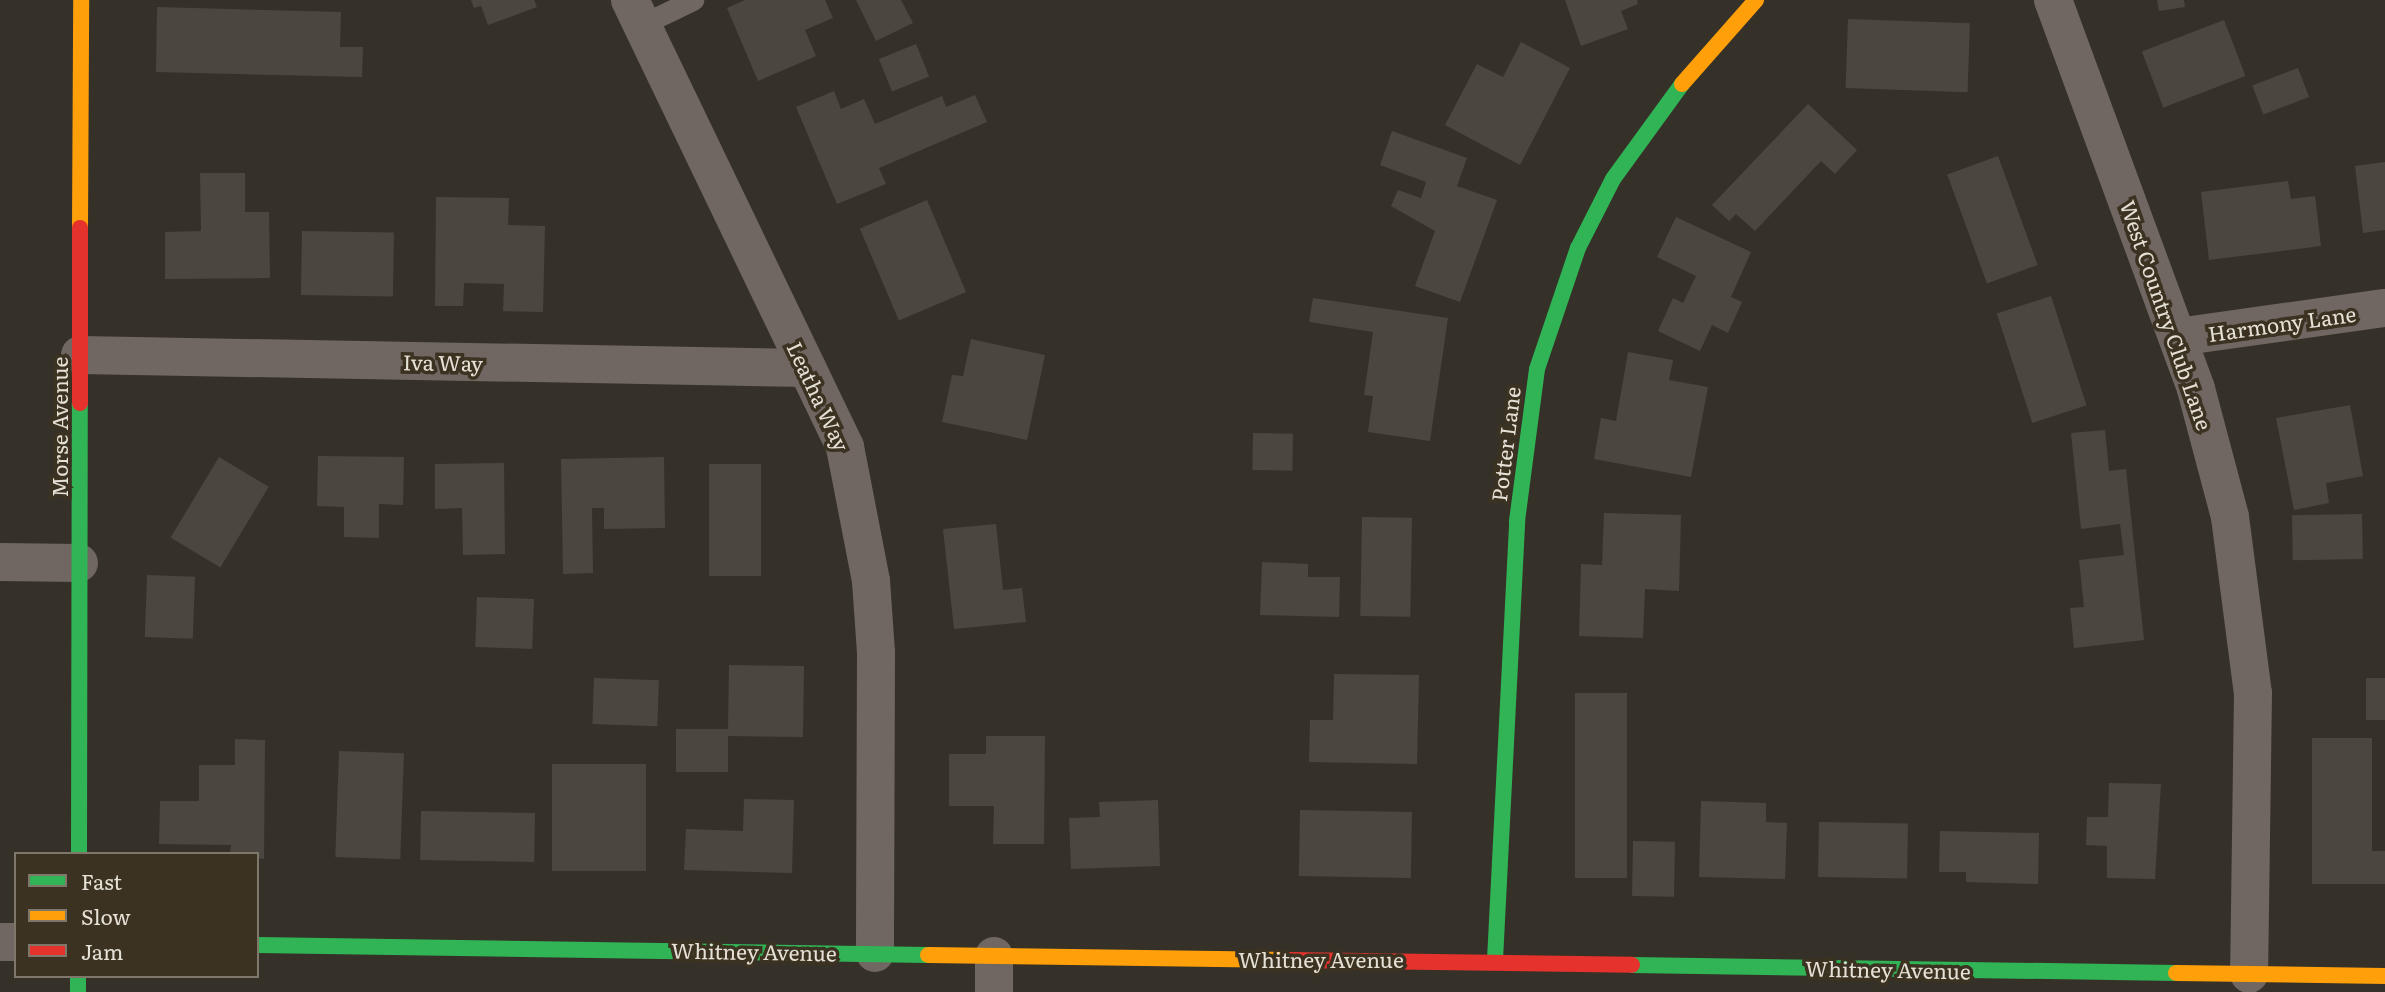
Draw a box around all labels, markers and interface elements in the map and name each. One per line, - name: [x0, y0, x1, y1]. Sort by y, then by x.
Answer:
- street label: West Country Club Lane: [2116, 197, 2218, 433]
- street label: Harmony Lane: [2206, 300, 2358, 346]
- street label: Leatha Way: [783, 337, 855, 455]
- street label: Iva Way: [403, 349, 483, 375]
- street label: Morse Avenue: [46, 357, 72, 497]
- street label: Potter Lane: [1485, 385, 1525, 503]
- legend: [14, 852, 259, 978]
- text: Fast: [81, 865, 122, 896]
- text: Slow: [81, 900, 131, 931]
- text: Jam: [81, 935, 123, 966]
- street label: Whitney Avenue: [671, 937, 837, 965]
- street label: Whitney Avenue: [1238, 946, 1404, 972]
- street label: Whitney Avenue: [1805, 955, 1971, 983]

